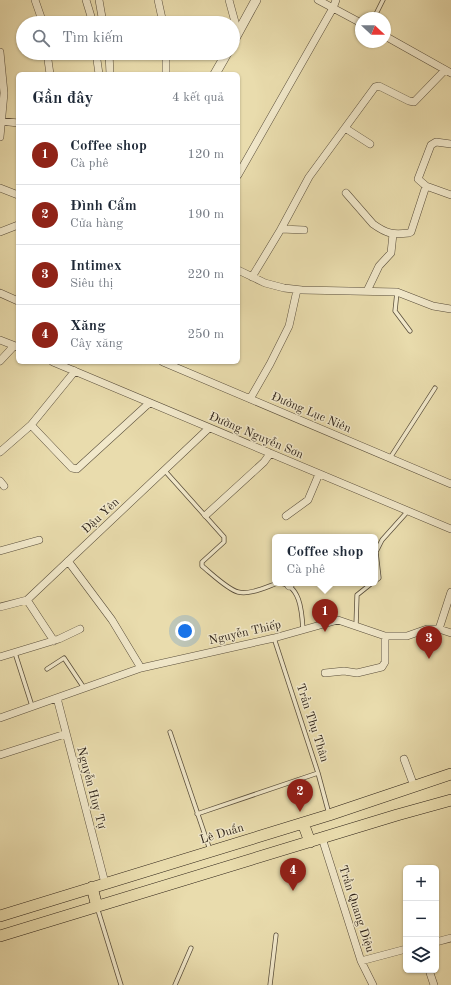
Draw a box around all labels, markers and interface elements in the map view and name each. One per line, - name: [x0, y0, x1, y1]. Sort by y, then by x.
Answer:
- north arrow: [355, 12, 391, 48]
- search box: [16, 16, 240, 60]
- icon: search: [30, 27, 52, 49]
- text: Tìm kiếm: [62, 31, 124, 46]
- text: Gần đây: [32, 90, 93, 107]
- text: 4 kết quả: [172, 91, 224, 104]
- text: Coffee shop: [70, 139, 147, 154]
- text: 1: [41, 148, 49, 161]
- text: 120 m: [187, 148, 224, 161]
- text: Cà phê: [70, 157, 109, 170]
- text: Đình Cẩm: [70, 199, 137, 214]
- text: 2: [41, 208, 49, 221]
- text: 190 m: [187, 208, 224, 221]
- text: Cửa hàng: [70, 217, 123, 230]
- text: Intimex: [70, 259, 122, 274]
- text: 3: [41, 268, 49, 281]
- text: 220 m: [187, 268, 224, 281]
- text: Siêu thị: [70, 277, 113, 290]
- text: Xăng: [70, 319, 106, 334]
- text: 4: [41, 328, 49, 341]
- text: 250 m: [187, 328, 224, 341]
- text: Cây xăng: [70, 337, 123, 350]
- street label: Đường Lục Niên: [269, 391, 353, 435]
- street label: Đường Nguyễn Sơn: [207, 410, 306, 462]
- street label: Đậu Yên: [80, 496, 122, 536]
- popup: [272, 534, 378, 586]
- text: Coffee shop: [287, 545, 363, 560]
- text: Cà phê: [287, 563, 325, 576]
- pin: 1: [312, 599, 338, 632]
- street label: Nguyễn Thiếp: [208, 618, 282, 647]
- your location: [175, 621, 195, 641]
- pin: 3: [416, 626, 442, 659]
- street label: Trần Thụ Thân: [294, 682, 332, 764]
- street label: Nguyễn Huy Tự: [74, 746, 109, 831]
- pin: 2: [287, 779, 313, 812]
- street label: Lê Duẩn: [198, 820, 246, 846]
- pin: 4: [280, 858, 306, 891]
- street label: Trần Quang Diệu: [336, 863, 378, 955]
- map controls: [403, 865, 439, 973]
- button: +: [403, 865, 439, 901]
- button: −: [403, 901, 439, 937]
- button: layers: [403, 937, 439, 973]

